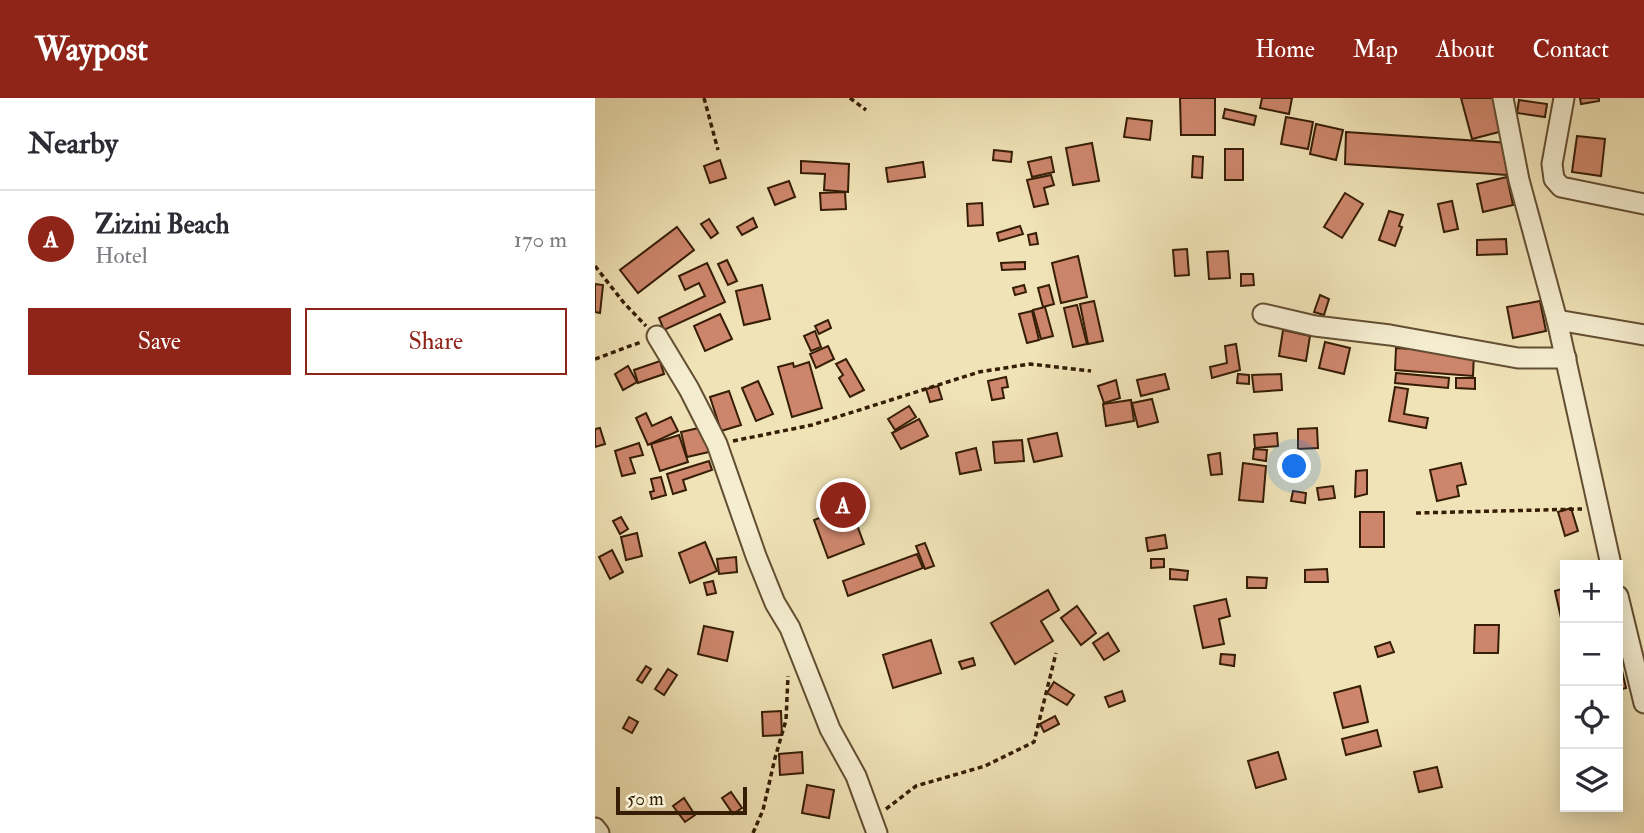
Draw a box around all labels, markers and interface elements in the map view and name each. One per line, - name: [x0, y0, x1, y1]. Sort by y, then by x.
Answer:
- text: Waypost: [35, 29, 148, 70]
- text: Home: [1255, 34, 1315, 65]
- text: Map: [1353, 34, 1398, 65]
- text: About: [1436, 34, 1495, 65]
- text: Contact: [1533, 34, 1609, 65]
- text: Nearby: [28, 125, 118, 162]
- text: Zizini Beach: [95, 209, 229, 241]
- text: A: [44, 225, 58, 254]
- text: 170 m: [514, 225, 567, 254]
- text: Hotel: [95, 241, 148, 270]
- button: Save: [28, 308, 291, 375]
- button: Share: [305, 308, 567, 375]
- your location: [1277, 449, 1311, 483]
- pin: A: [820, 479, 866, 531]
- map controls: [1560, 560, 1623, 812]
- button: +: [1560, 560, 1623, 623]
- button: −: [1560, 623, 1623, 686]
- button: locate: [1560, 686, 1623, 749]
- button: layers: [1560, 749, 1623, 812]
- scale bar: [616, 784, 747, 816]
- text: 50 m: [627, 787, 664, 811]

